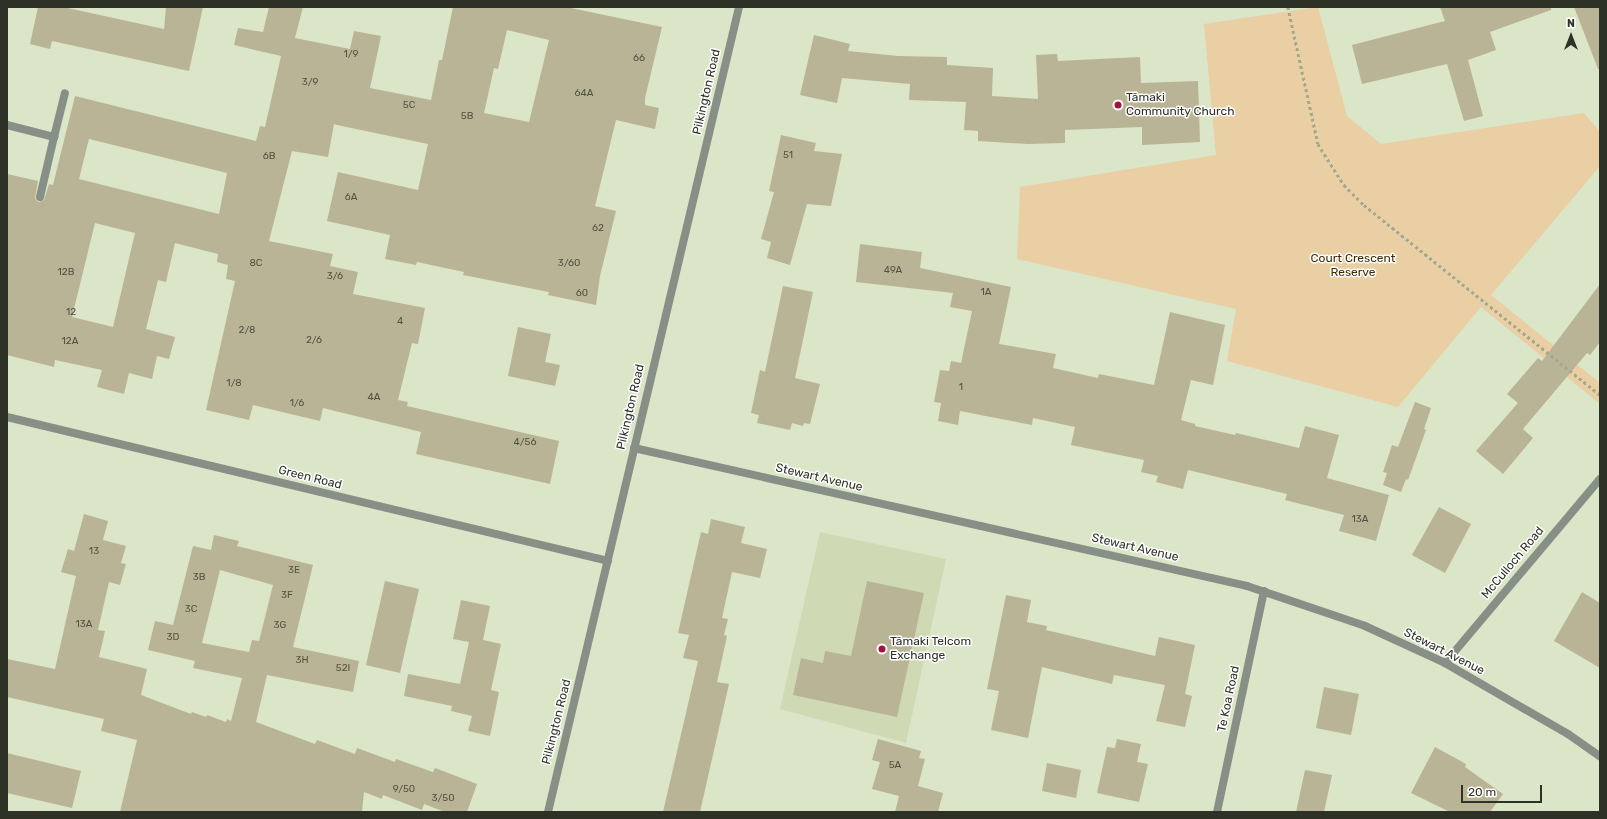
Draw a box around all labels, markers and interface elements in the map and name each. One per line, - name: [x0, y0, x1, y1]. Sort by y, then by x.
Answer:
- north arrow: [1551, 16, 1591, 56]
- text: N: [1567, 17, 1575, 30]
- street label: Pilkington Road: [690, 48, 724, 136]
- house number: 1/9: [344, 49, 358, 61]
- house number: 66: [633, 53, 645, 65]
- house number: 3/9: [302, 77, 318, 89]
- house number: 64A: [575, 88, 593, 100]
- place label: Tāmaki Community Church: [1126, 91, 1235, 119]
- house number: 5C: [403, 100, 415, 112]
- marker: Tāmaki Community Church: [1113, 100, 1123, 110]
- house number: 5B: [461, 111, 473, 123]
- house number: 51: [783, 150, 793, 162]
- house number: 6B: [263, 151, 275, 163]
- house number: 6A: [345, 192, 357, 204]
- house number: 62: [592, 223, 604, 235]
- park label: Court Crescent Reserve: [1311, 252, 1395, 280]
- house number: 8C: [249, 258, 263, 270]
- house number: 3/60: [558, 258, 580, 270]
- house number: 49A: [884, 265, 902, 277]
- house number: 12B: [58, 267, 74, 279]
- house number: 3/6: [327, 271, 343, 283]
- house number: 1A: [981, 287, 991, 299]
- house number: 60: [576, 288, 588, 300]
- house number: 12: [66, 307, 76, 319]
- house number: 4: [397, 316, 403, 328]
- house number: 2/8: [239, 325, 255, 337]
- house number: 2/6: [306, 335, 322, 347]
- house number: 12A: [62, 336, 78, 348]
- street label: Pilkington Road: [614, 363, 648, 451]
- house number: 1/8: [226, 378, 242, 390]
- house number: 1: [959, 382, 963, 394]
- house number: 4A: [368, 392, 380, 404]
- house number: 1/6: [290, 398, 304, 410]
- house number: 4/56: [514, 437, 536, 449]
- street label: Stewart Avenue: [774, 461, 864, 495]
- street label: Green Road: [277, 463, 343, 493]
- house number: 13A: [1352, 514, 1368, 526]
- street label: McCulloch Road: [1479, 524, 1547, 602]
- street label: Stewart Avenue: [1090, 531, 1180, 565]
- house number: 13: [89, 546, 99, 558]
- house number: 3E: [288, 565, 300, 577]
- house number: 3B: [193, 572, 205, 584]
- house number: 3F: [281, 590, 293, 602]
- house number: 3C: [185, 604, 197, 616]
- house number: 13A: [76, 619, 92, 631]
- house number: 3G: [274, 620, 286, 632]
- street label: Stewart Avenue: [1401, 625, 1487, 679]
- house number: 3D: [167, 632, 179, 644]
- place label: Tāmaki Telcom Exchange: [890, 635, 971, 663]
- marker: Tāmaki Telcom Exchange: [877, 644, 887, 654]
- house number: 3H: [295, 655, 309, 667]
- house number: 52I: [336, 663, 350, 675]
- street label: Te Koa Road: [1215, 665, 1243, 733]
- street label: Pilkington Road: [539, 678, 575, 766]
- house number: 5A: [889, 760, 901, 772]
- scale bar: [1463, 777, 1544, 803]
- house number: 9/50: [393, 784, 415, 796]
- text: 20 m: [1468, 785, 1496, 799]
- house number: 3/50: [431, 793, 455, 805]

